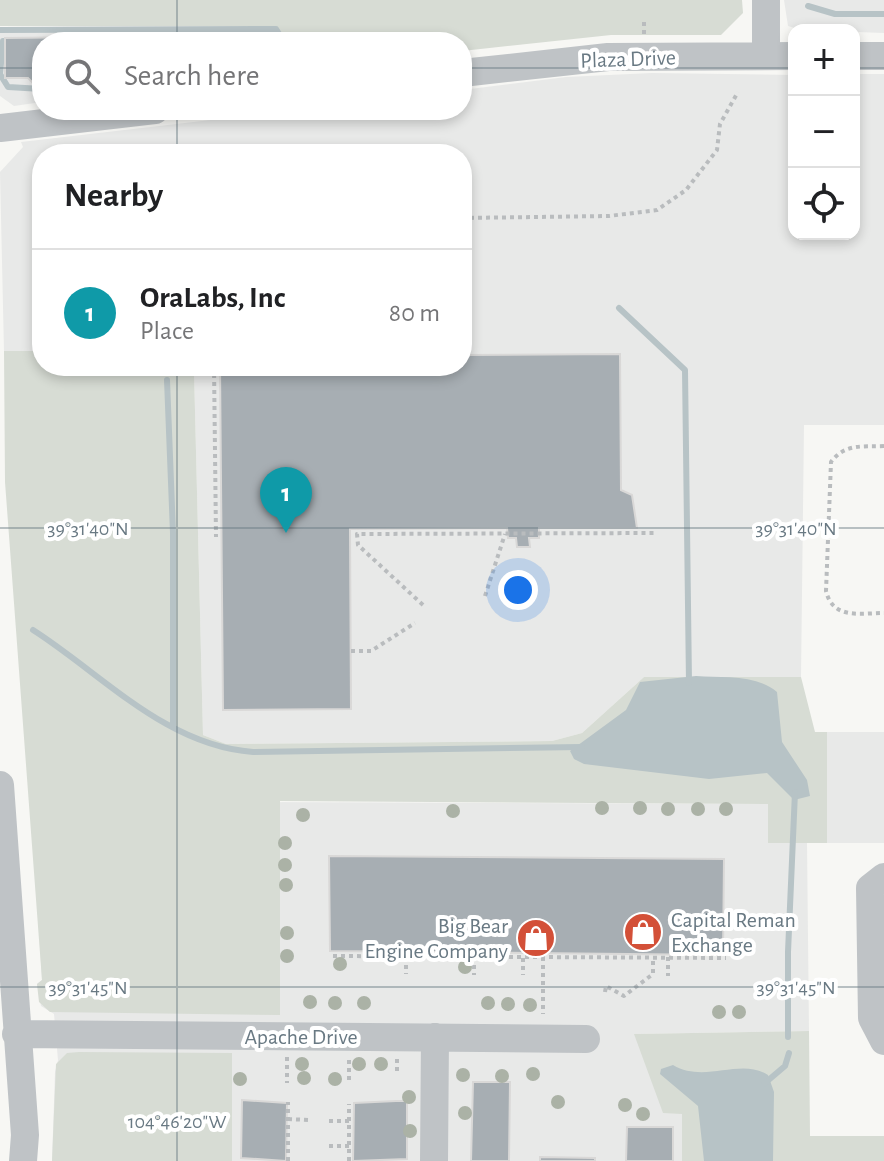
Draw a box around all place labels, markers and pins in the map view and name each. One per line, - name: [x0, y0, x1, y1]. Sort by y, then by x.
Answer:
- pin: 1: [260, 467, 312, 533]
- place label: Capital Reman Exchange: [671, 909, 796, 956]
- shop icon: Capital Reman Exchange: [622, 911, 664, 953]
- place label: Big Bear Engine Company: [364, 915, 509, 962]
- shop icon: Big Bear Engine Company: [515, 917, 557, 959]

